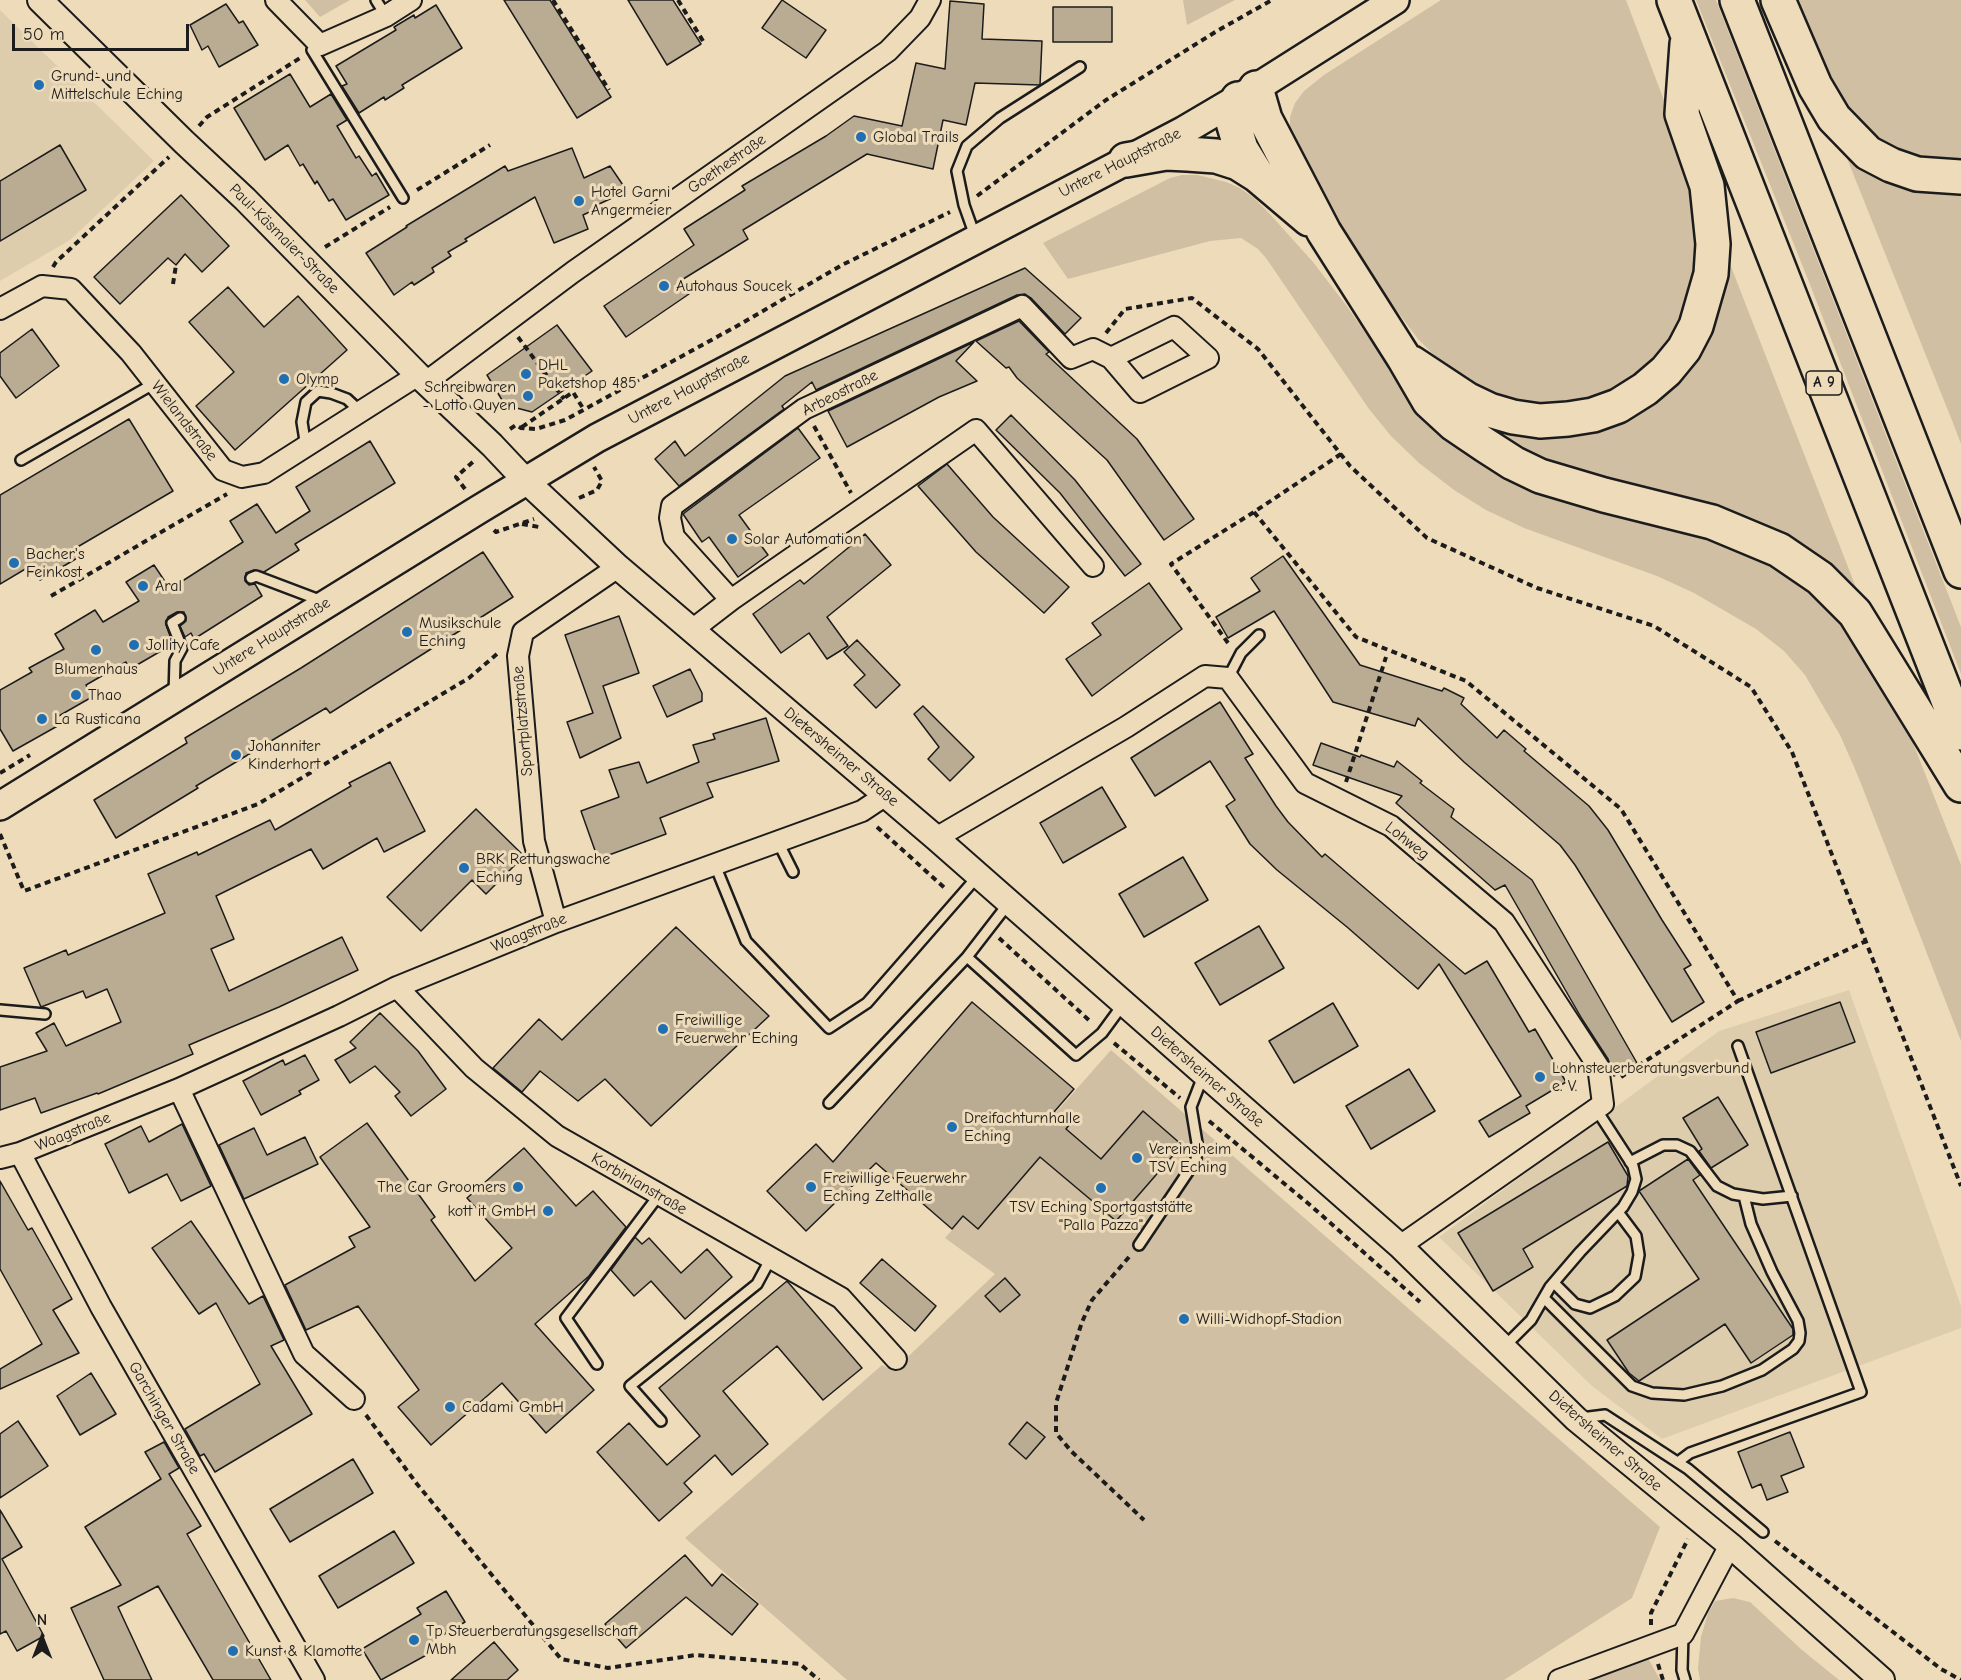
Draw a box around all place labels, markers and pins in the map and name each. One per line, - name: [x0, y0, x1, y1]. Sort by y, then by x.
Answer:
- place label: Grund- und Mittelschule Eching: [51, 66, 183, 104]
- marker: Grund- und Mittelschule Eching: [32, 78, 46, 92]
- place label: Global Trails: [873, 127, 959, 147]
- marker: Global Trails: [854, 130, 868, 144]
- place label: Hotel Garni Angermeier: [591, 182, 671, 220]
- marker: Hotel Garni Angermeier: [572, 194, 586, 208]
- place label: Autohaus Soucek: [676, 276, 792, 296]
- marker: Autohaus Soucek: [657, 279, 671, 293]
- place label: DHL Paketshop 485: [538, 355, 637, 393]
- marker: DHL Paketshop 485: [519, 367, 533, 381]
- place label: Olymp: [296, 369, 339, 389]
- marker: Olymp: [277, 372, 291, 386]
- place label: Schreibwaren - Lotto Quyen: [422, 377, 516, 415]
- marker: Schreibwaren - Lotto Quyen: [521, 389, 535, 403]
- place label: Solar Automation: [744, 529, 862, 549]
- marker: Solar Automation: [725, 532, 739, 546]
- place label: Bacher's Feinkost: [26, 544, 85, 582]
- marker: Bacher's Feinkost: [7, 556, 21, 570]
- place label: Aral: [155, 576, 182, 596]
- marker: Aral: [136, 579, 150, 593]
- place label: Musikschule Eching: [419, 613, 501, 651]
- marker: Musikschule Eching: [400, 625, 414, 639]
- place label: Jollity Cafe: [146, 635, 220, 655]
- marker: Jollity Cafe: [127, 638, 141, 652]
- marker: Blumenhaus: [89, 643, 103, 657]
- place label: Blumenhaus: [54, 659, 138, 679]
- place label: Thao: [88, 685, 122, 705]
- marker: Thao: [69, 688, 83, 702]
- place label: La Rusticana: [54, 709, 141, 729]
- marker: La Rusticana: [35, 712, 49, 726]
- place label: Johanniter Kinderhort: [248, 736, 320, 774]
- marker: Johanniter Kinderhort: [229, 748, 243, 762]
- place label: BRK Rettungswache Eching: [476, 849, 610, 887]
- marker: BRK Rettungswache Eching: [457, 861, 471, 875]
- place label: Freiwillige Feuerwehr Eching: [675, 1010, 798, 1048]
- marker: Freiwillige Feuerwehr Eching: [656, 1022, 670, 1036]
- place label: Lohnsteuerberatungsverbund e. V.: [1552, 1058, 1749, 1096]
- marker: Lohnsteuerberatungsverbund e. V.: [1533, 1070, 1547, 1084]
- place label: Dreifachturnhalle Eching: [964, 1108, 1080, 1146]
- marker: Dreifachturnhalle Eching: [945, 1120, 959, 1134]
- place label: Vereinsheim TSV Eching: [1149, 1139, 1231, 1177]
- marker: Vereinsheim TSV Eching: [1130, 1151, 1144, 1165]
- place label: Freiwillige Feuerwehr Eching Zelthalle: [823, 1168, 967, 1206]
- place label: The Car Groomers: [377, 1177, 506, 1197]
- marker: The Car Groomers: [511, 1180, 525, 1194]
- marker: Freiwillige Feuerwehr Eching Zelthalle: [804, 1180, 818, 1194]
- marker: TSV Eching Sportgaststätte "Palla Pazza": [1094, 1181, 1108, 1195]
- place label: TSV Eching Sportgaststätte "Palla Pazza": [1009, 1197, 1193, 1235]
- place label: kott it GmbH: [447, 1201, 536, 1221]
- marker: kott it GmbH: [541, 1204, 555, 1218]
- place label: Willi-Widhopf-Stadion: [1196, 1309, 1342, 1329]
- marker: Willi-Widhopf-Stadion: [1177, 1312, 1191, 1326]
- place label: Cadami GmbH: [462, 1397, 564, 1417]
- marker: Cadami GmbH: [443, 1400, 457, 1414]
- place label: Tp Steuerberatungsgesellschaft Mbh: [426, 1621, 638, 1659]
- marker: Tp Steuerberatungsgesellschaft Mbh: [407, 1633, 421, 1647]
- place label: Kunst & Klamotte: [245, 1641, 362, 1661]
- marker: Kunst & Klamotte: [226, 1644, 240, 1658]

